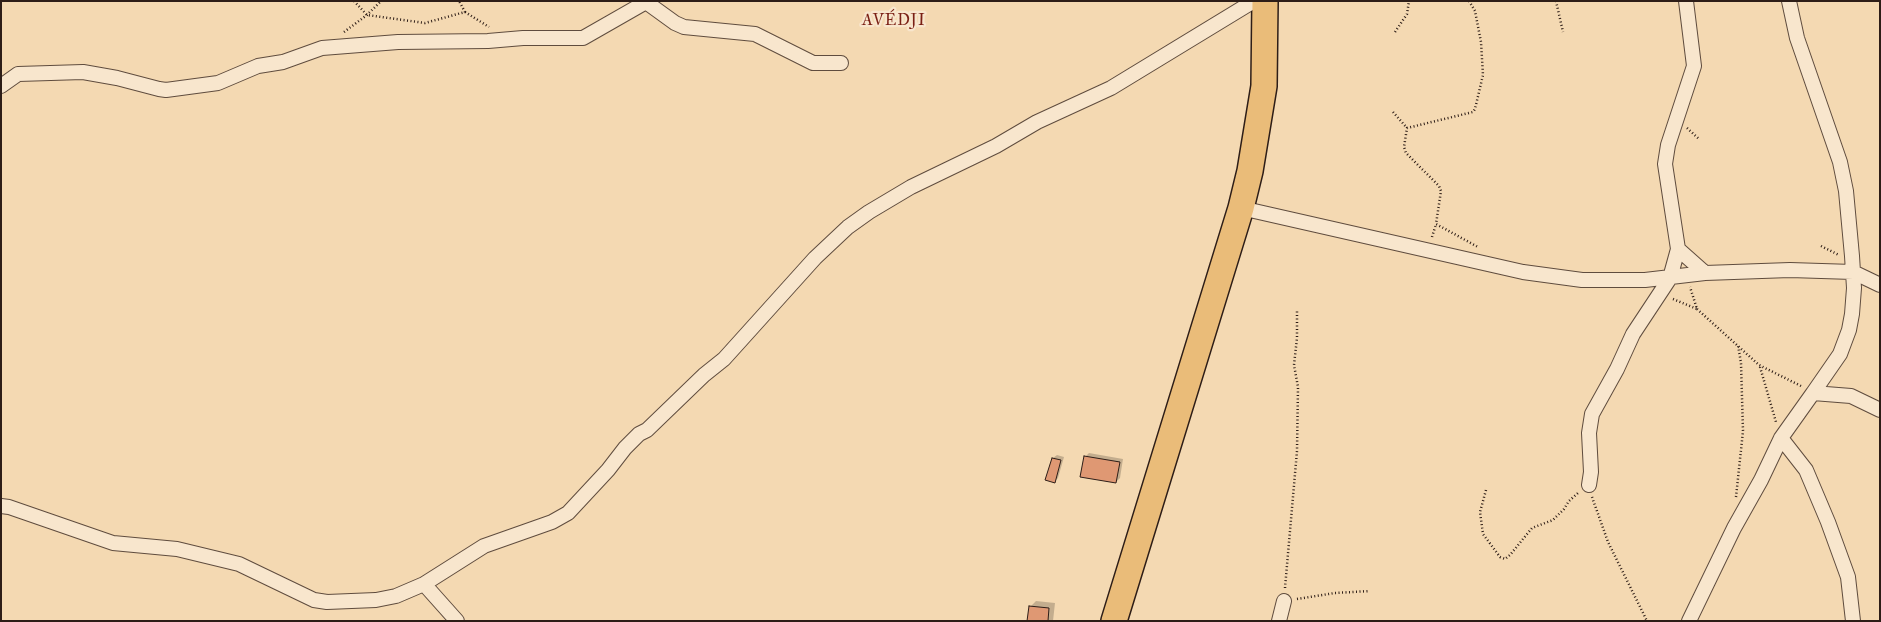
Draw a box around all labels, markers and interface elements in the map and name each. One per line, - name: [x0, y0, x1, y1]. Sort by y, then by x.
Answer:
- district label: AVÉDJI: [861, 11, 927, 31]

